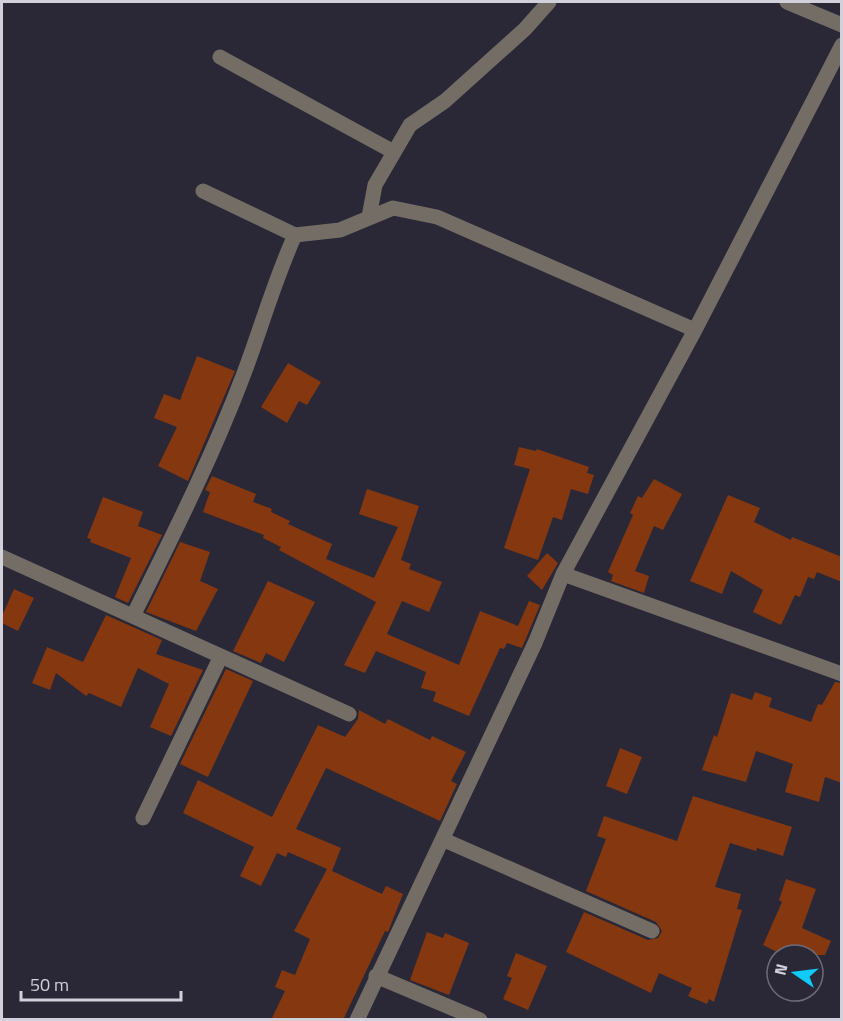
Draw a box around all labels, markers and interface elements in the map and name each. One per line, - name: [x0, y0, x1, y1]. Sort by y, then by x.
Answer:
- north arrow: [765, 943, 825, 1003]
- text: N: [767, 961, 793, 978]
- scale bar: [21, 964, 182, 1002]
- text: 50 m: [30, 971, 69, 998]

